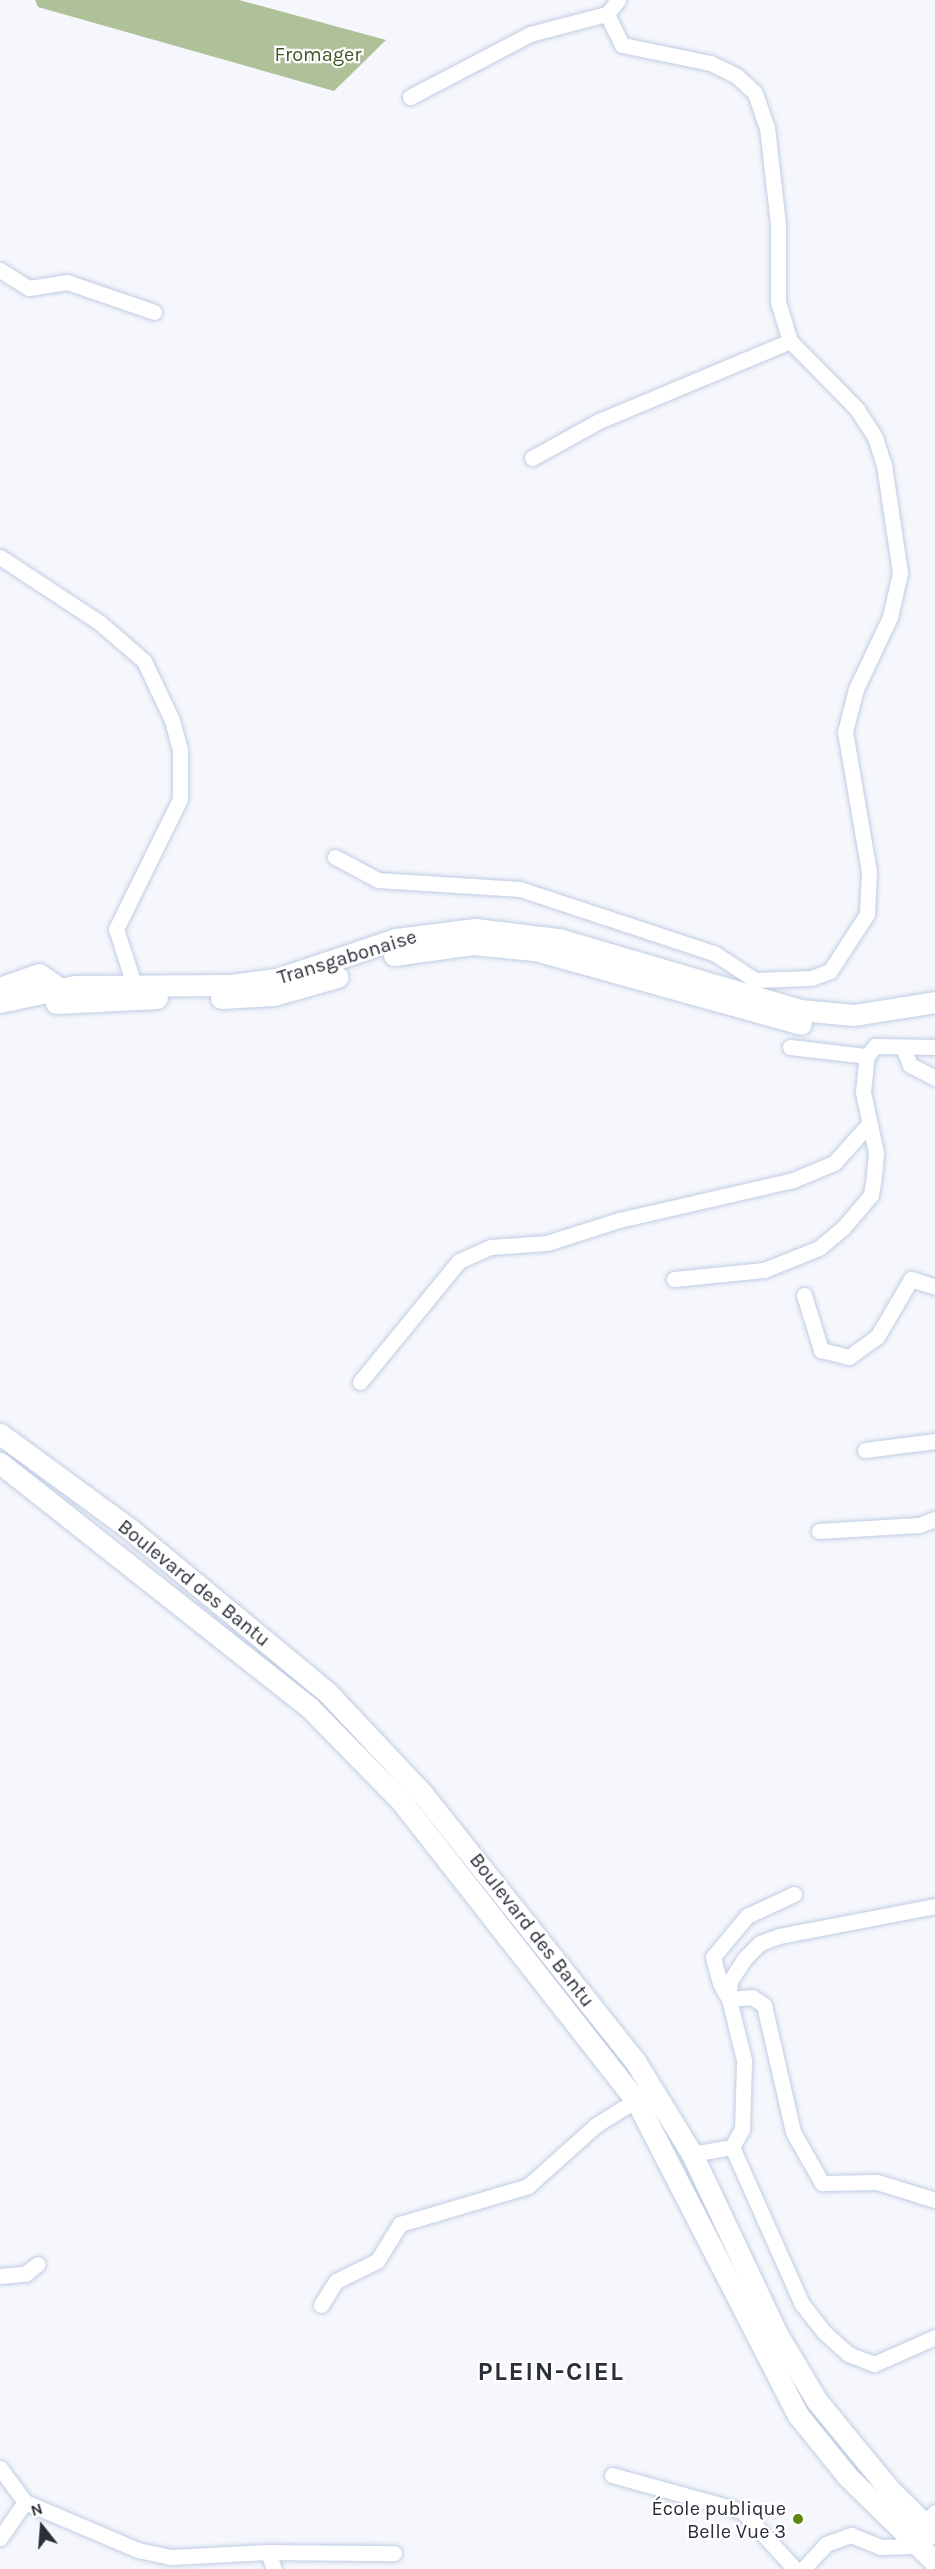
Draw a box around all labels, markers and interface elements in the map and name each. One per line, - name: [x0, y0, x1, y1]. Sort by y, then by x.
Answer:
- park label: Fromager: [274, 42, 362, 66]
- street label: Transgabonaise: [275, 924, 419, 990]
- street label: Boulevard des Bantu: [113, 1514, 275, 1652]
- street label: Boulevard des Bantu: [464, 1848, 600, 2012]
- district label: PLEIN-CIEL: [478, 2356, 624, 2388]
- place label: École publique Belle Vue 3: [652, 2496, 786, 2543]
- north arrow: [12, 2497, 72, 2557]
- text: N: [28, 2499, 45, 2520]
- marker: École publique Belle Vue 3: [791, 2512, 805, 2526]

